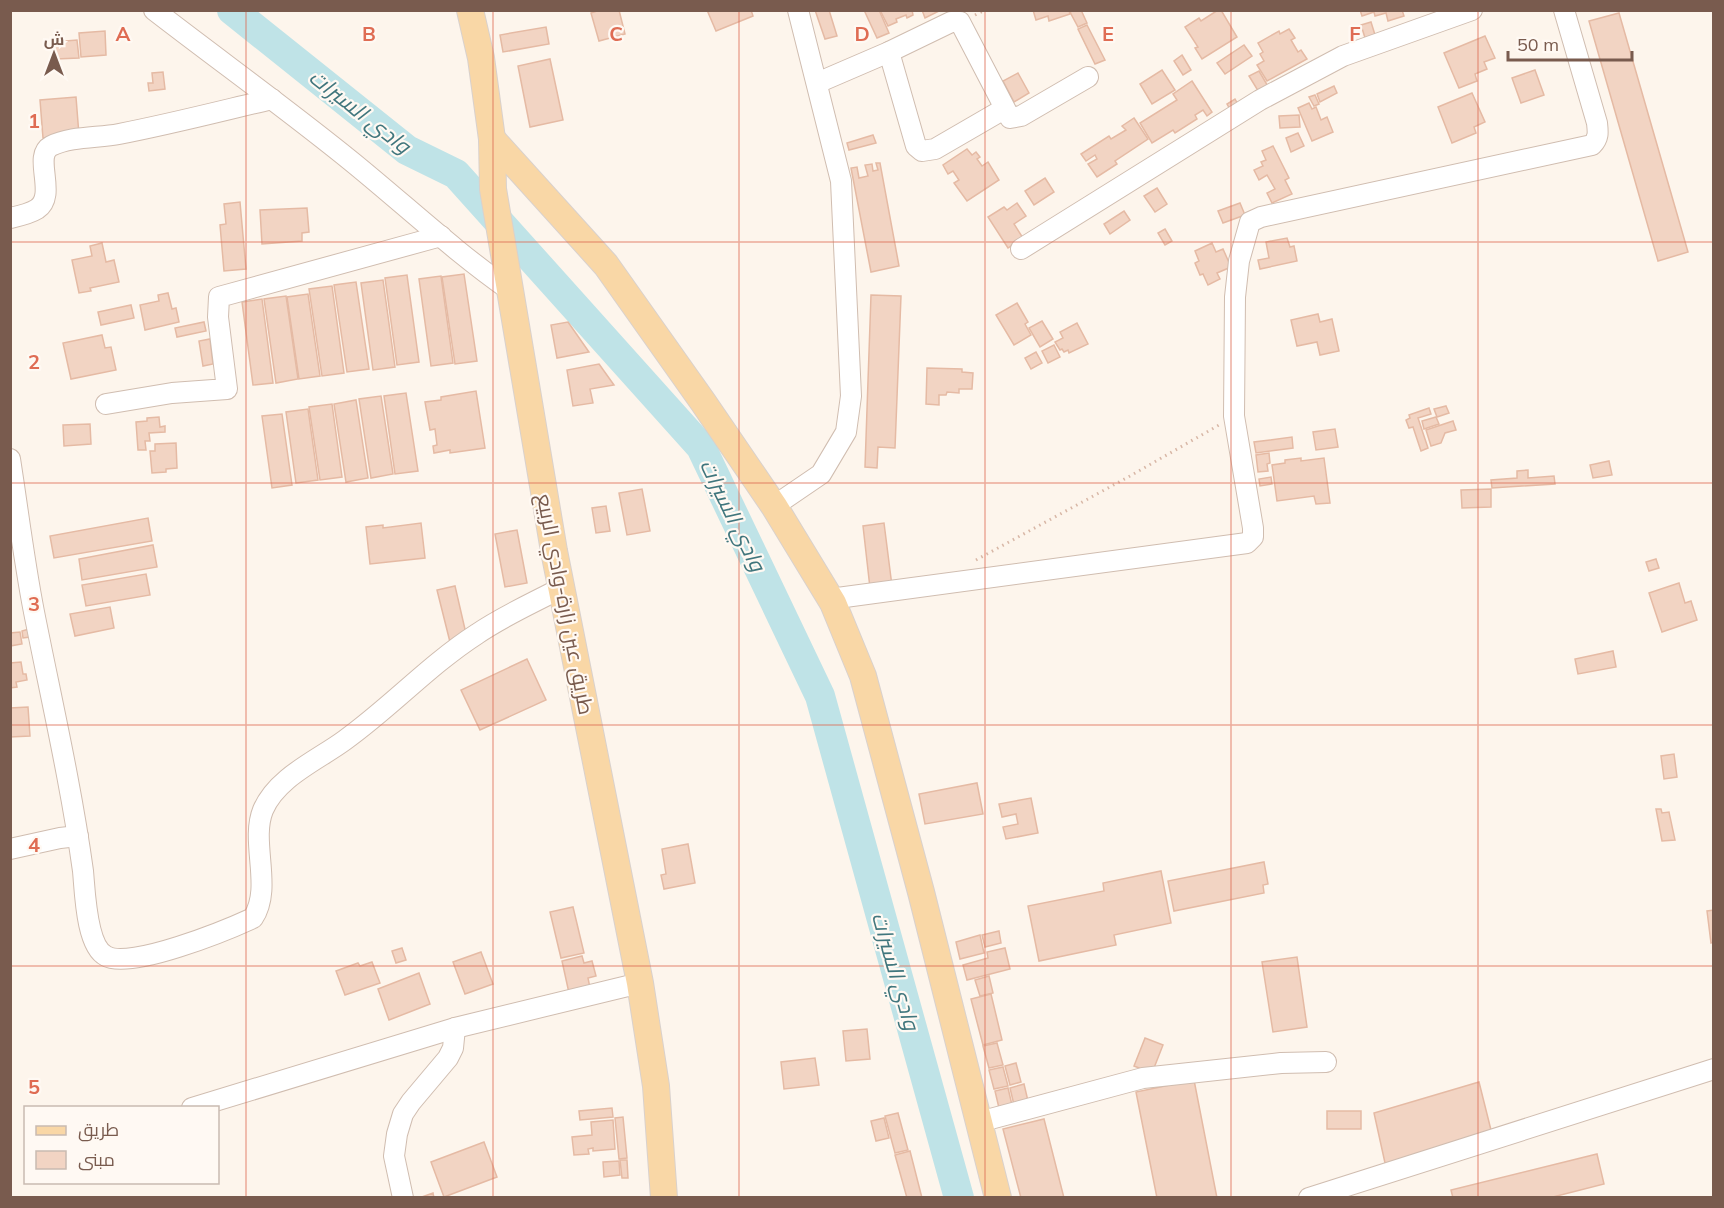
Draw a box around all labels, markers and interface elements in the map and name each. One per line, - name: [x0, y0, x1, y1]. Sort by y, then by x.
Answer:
- text: A: [116, 21, 131, 46]
- text: B: [362, 21, 376, 46]
- text: C: [609, 21, 623, 46]
- text: D: [854, 21, 870, 46]
- text: E: [1102, 21, 1114, 46]
- text: F: [1349, 21, 1361, 46]
- north arrow: [24, 24, 84, 84]
- scale bar: [1508, 24, 1632, 62]
- text: ش: [44, 29, 64, 49]
- text: 50 m: [1517, 33, 1559, 56]
- water label: وادي السيرات: [301, 63, 418, 164]
- text: 1: [28, 108, 40, 133]
- text: 2: [28, 349, 40, 374]
- water label: وادي السيرات: [690, 454, 773, 579]
- street label: طريق عين زارة-وادي الربيع: [528, 491, 600, 717]
- text: 3: [28, 591, 40, 616]
- text: 4: [28, 832, 40, 857]
- water label: وادي السيرات: [862, 909, 927, 1036]
- text: 5: [28, 1074, 40, 1099]
- legend: [24, 1106, 219, 1184]
- text: طريق: [78, 1118, 119, 1142]
- text: مبنى: [78, 1148, 115, 1171]

